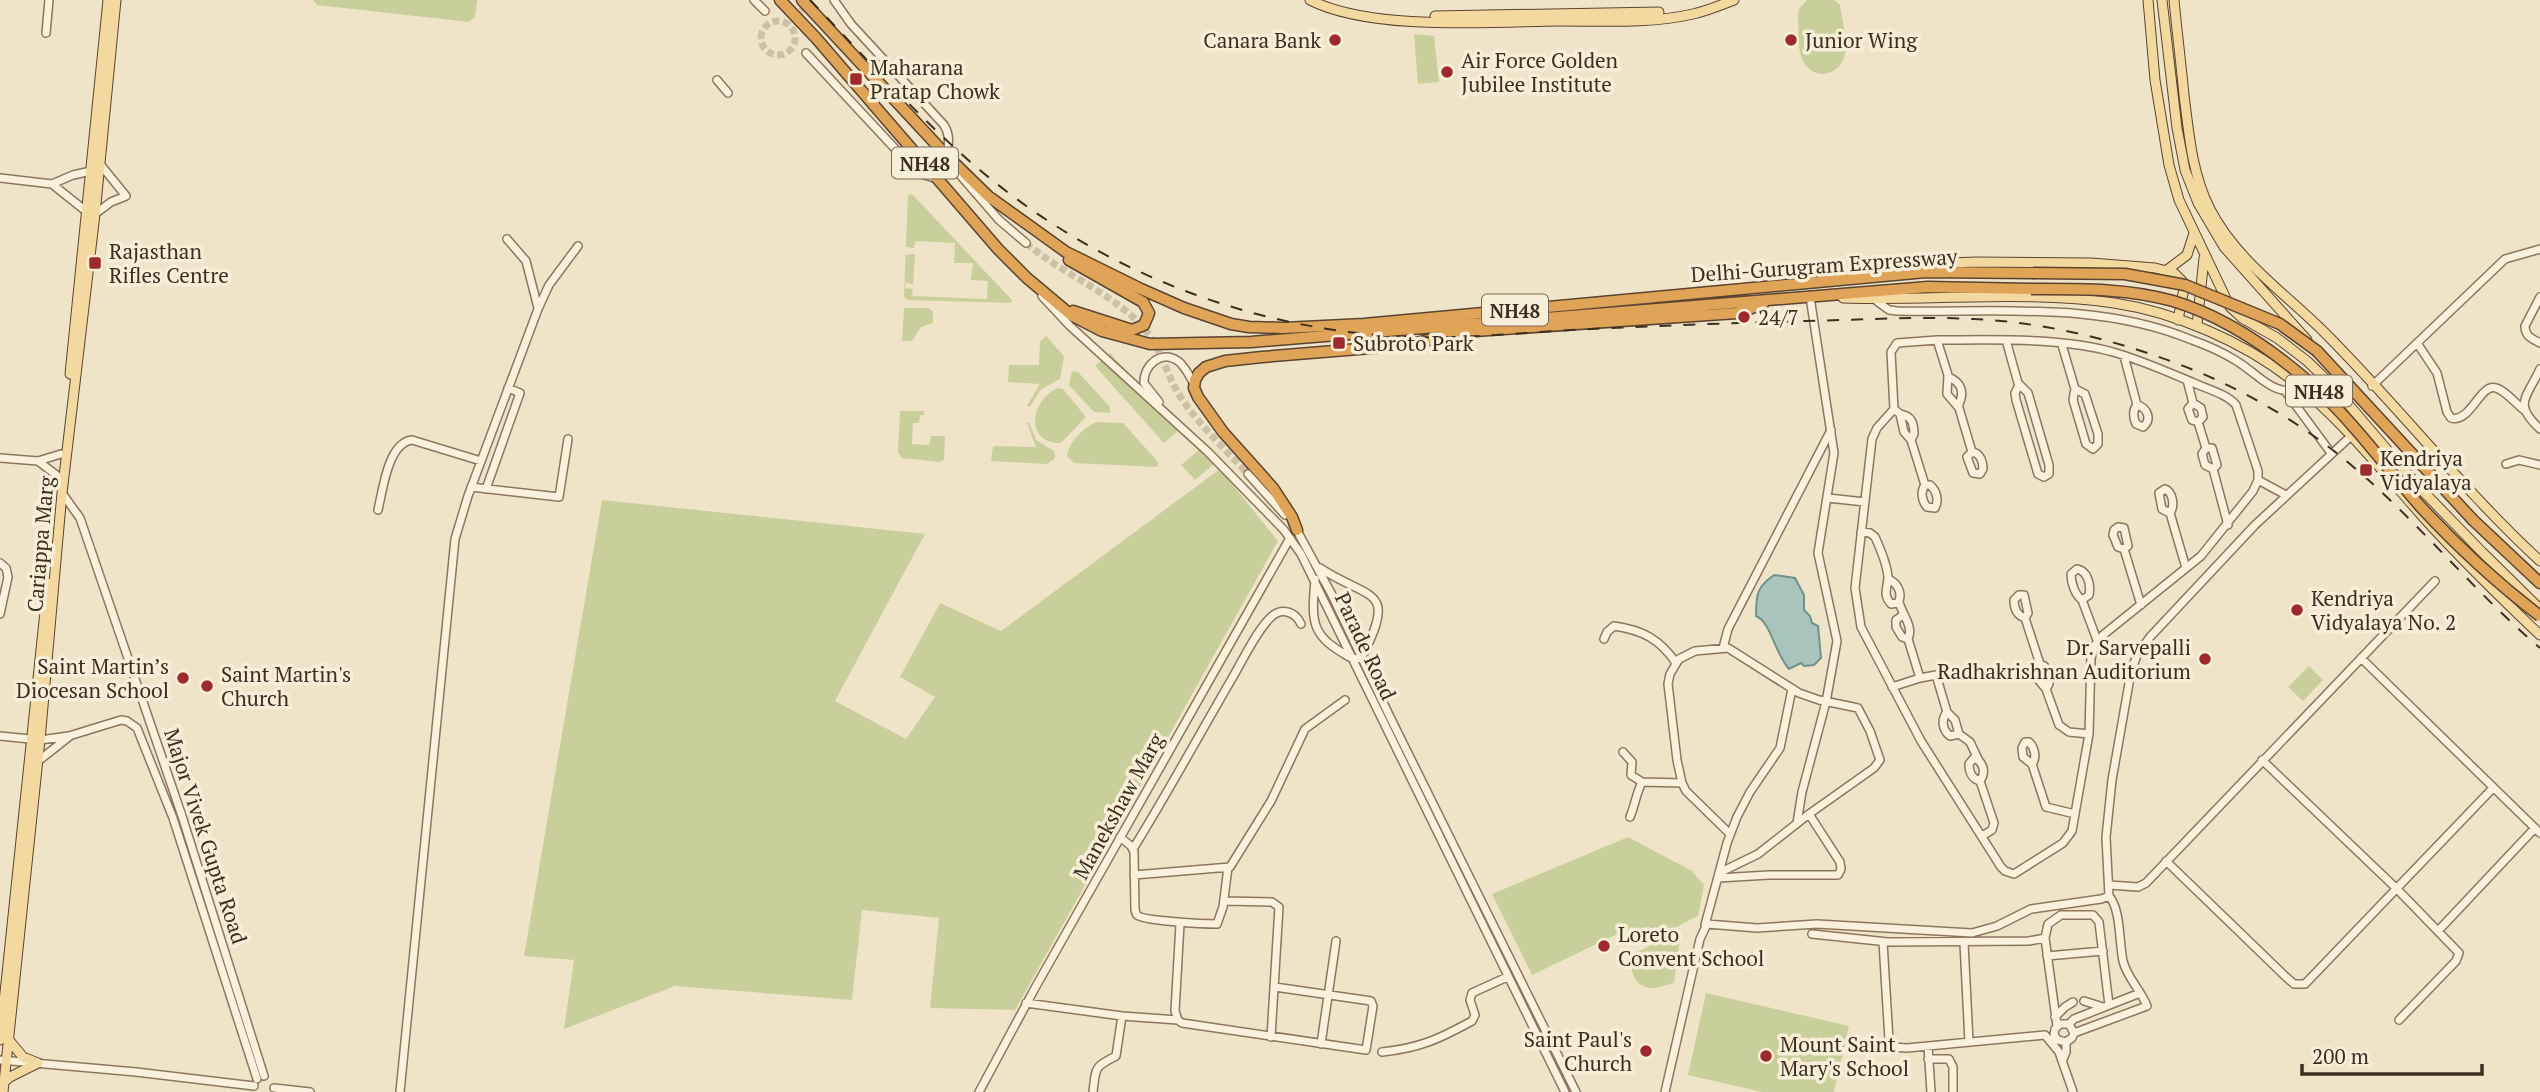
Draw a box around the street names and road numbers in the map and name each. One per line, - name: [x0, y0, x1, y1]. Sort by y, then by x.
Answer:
- road number: NH48: [892, 148, 958, 178]
- street label: Delhi-Gurugram Expressway: [1690, 242, 1959, 288]
- road number: NH48: [1482, 294, 1548, 326]
- road number: NH48: [2286, 376, 2352, 406]
- street label: Cariappa Marg: [20, 474, 60, 613]
- street label: Parade Road: [1329, 588, 1403, 705]
- street label: Major Vivek Gupta Road: [158, 725, 254, 948]
- street label: Manekshaw Marg: [1066, 727, 1170, 884]

